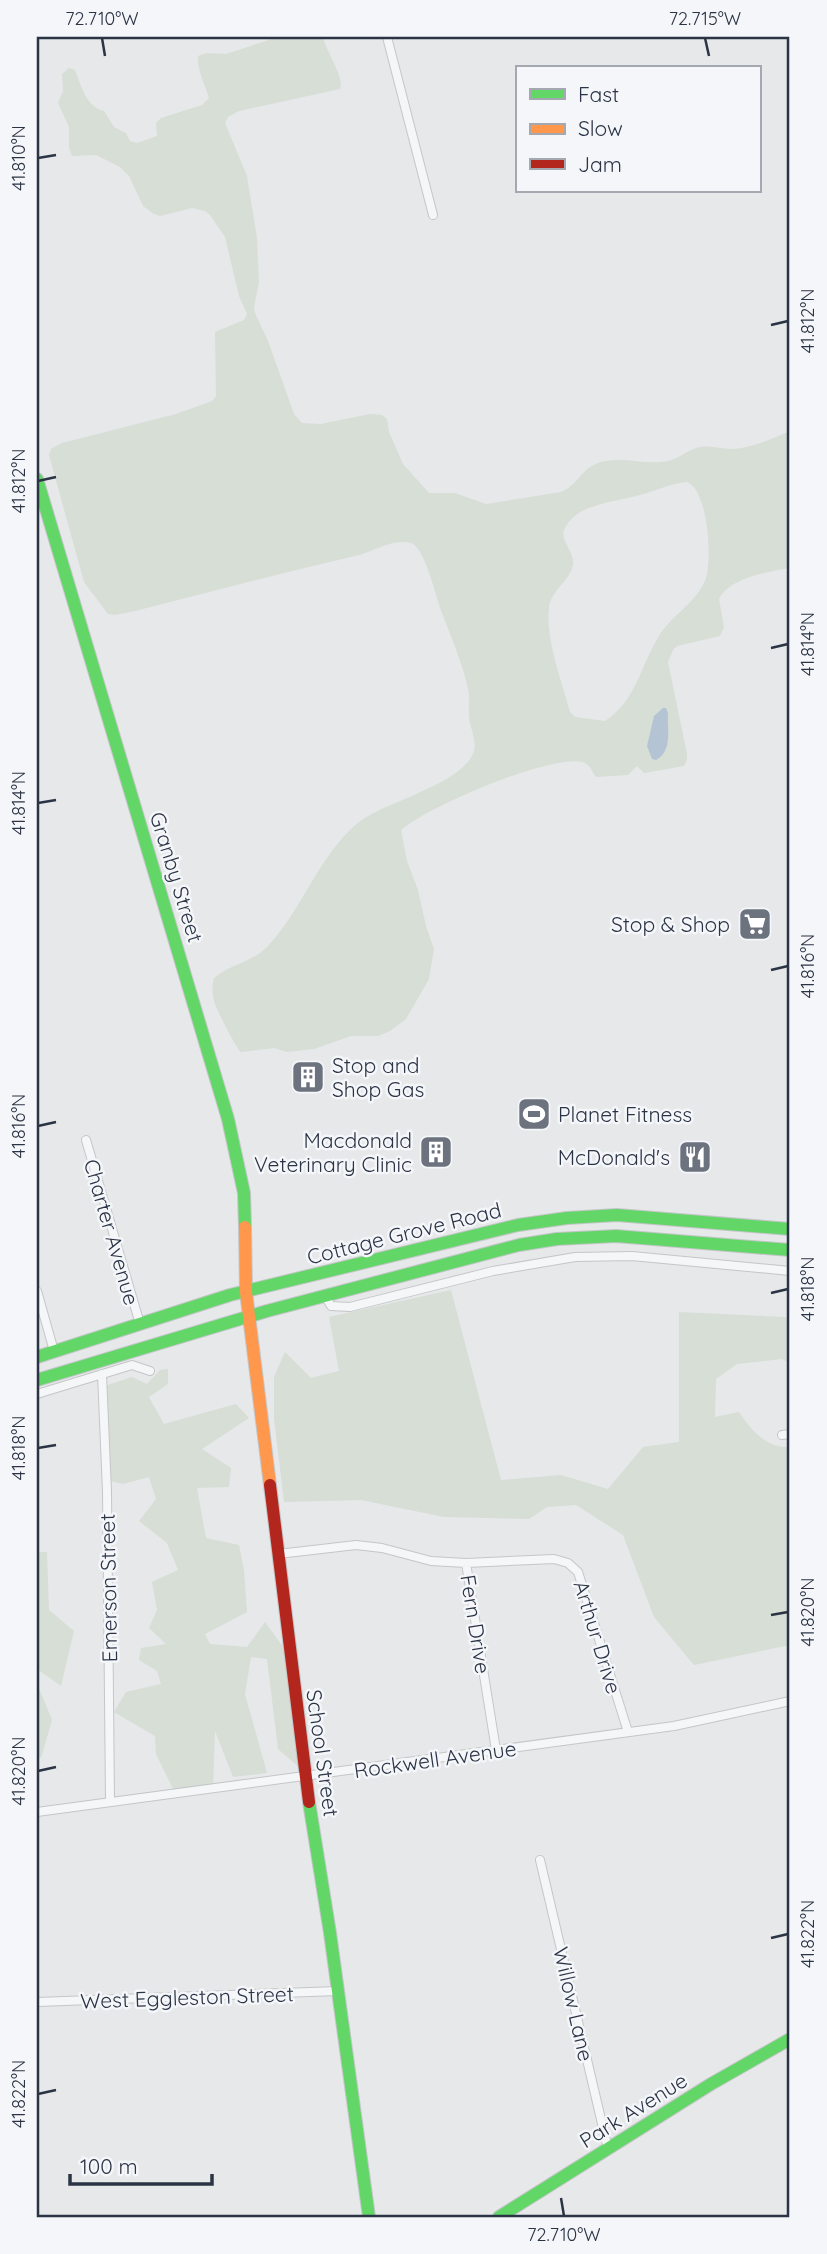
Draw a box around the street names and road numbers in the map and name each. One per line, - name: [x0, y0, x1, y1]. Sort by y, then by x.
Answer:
- street label: Granby Street: [145, 809, 209, 945]
- street label: Charter Avenue: [79, 1156, 145, 1308]
- street label: Cottage Grove Road: [304, 1196, 504, 1270]
- street label: Emerson Street: [94, 1513, 122, 1663]
- street label: Fern Drive: [455, 1573, 497, 1675]
- street label: Arthur Drive: [568, 1577, 628, 1697]
- street label: School Street: [301, 1688, 345, 1818]
- street label: Rockwell Avenue: [352, 1735, 518, 1783]
- street label: Willow Lane: [548, 1944, 600, 2064]
- street label: West Eggleston Street: [80, 1980, 294, 2014]
- street label: Park Avenue: [574, 2067, 692, 2153]

